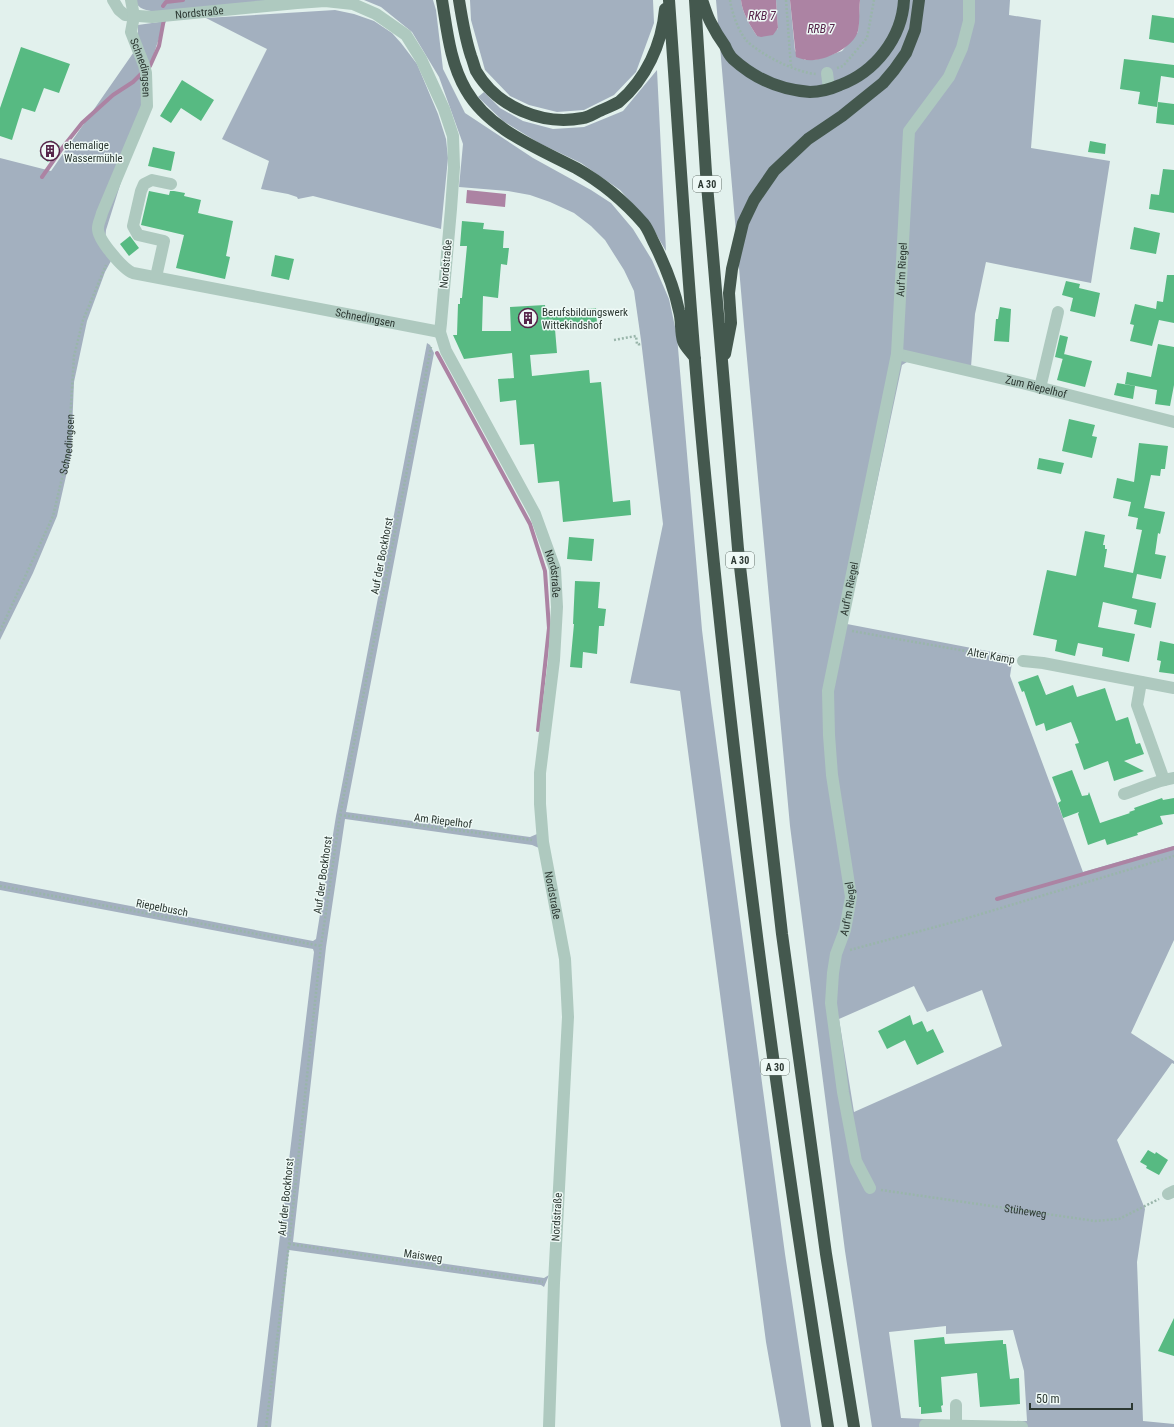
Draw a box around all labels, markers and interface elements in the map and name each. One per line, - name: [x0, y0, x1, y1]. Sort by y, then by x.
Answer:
- street label: Nordstraße: [174, 4, 224, 21]
- water label: RKB 7: [748, 9, 777, 23]
- water label: RRB 7: [807, 22, 836, 36]
- street label: Schnedingsen: [128, 36, 153, 97]
- place label: ehemalige Wassermühle: [64, 139, 123, 165]
- building icon: ehemalige Wassermühle: [39, 140, 61, 162]
- road number: A 30: [693, 176, 721, 192]
- street label: Nordstraße: [437, 239, 455, 289]
- street label: Auf'm Riegel: [894, 242, 909, 297]
- street label: Schnedingsen: [334, 306, 397, 330]
- place label: Berufsbildungswerk Wittekindshof: [542, 306, 628, 332]
- building icon: Berufsbildungswerk Wittekindshof: [517, 307, 539, 329]
- street label: Zum Riepelhof: [1004, 373, 1069, 401]
- street label: Schnedingsen: [57, 414, 77, 476]
- street label: Auf der Bockhorst: [368, 516, 396, 596]
- street label: Nordstraße: [542, 548, 563, 598]
- road number: A 30: [726, 552, 754, 568]
- street label: Auf'm Riegel: [837, 561, 861, 617]
- street label: Alter Kamp: [966, 645, 1016, 667]
- street label: Am Riepelhof: [413, 811, 473, 831]
- street label: Auf der Bockhorst: [311, 835, 335, 915]
- street label: Nordstraße: [542, 870, 564, 920]
- street label: Auf'm Riegel: [837, 881, 858, 938]
- street label: Riepelbusch: [135, 897, 189, 919]
- road number: A 30: [761, 1059, 789, 1075]
- street label: Auf der Bockhorst: [275, 1157, 297, 1237]
- street label: Nordstraße: [549, 1192, 565, 1242]
- street label: Stüheweg: [1004, 1201, 1047, 1220]
- street label: Maisweg: [403, 1247, 443, 1265]
- scale bar: [1030, 1385, 1132, 1411]
- text: 50 m: [1036, 1392, 1060, 1406]

